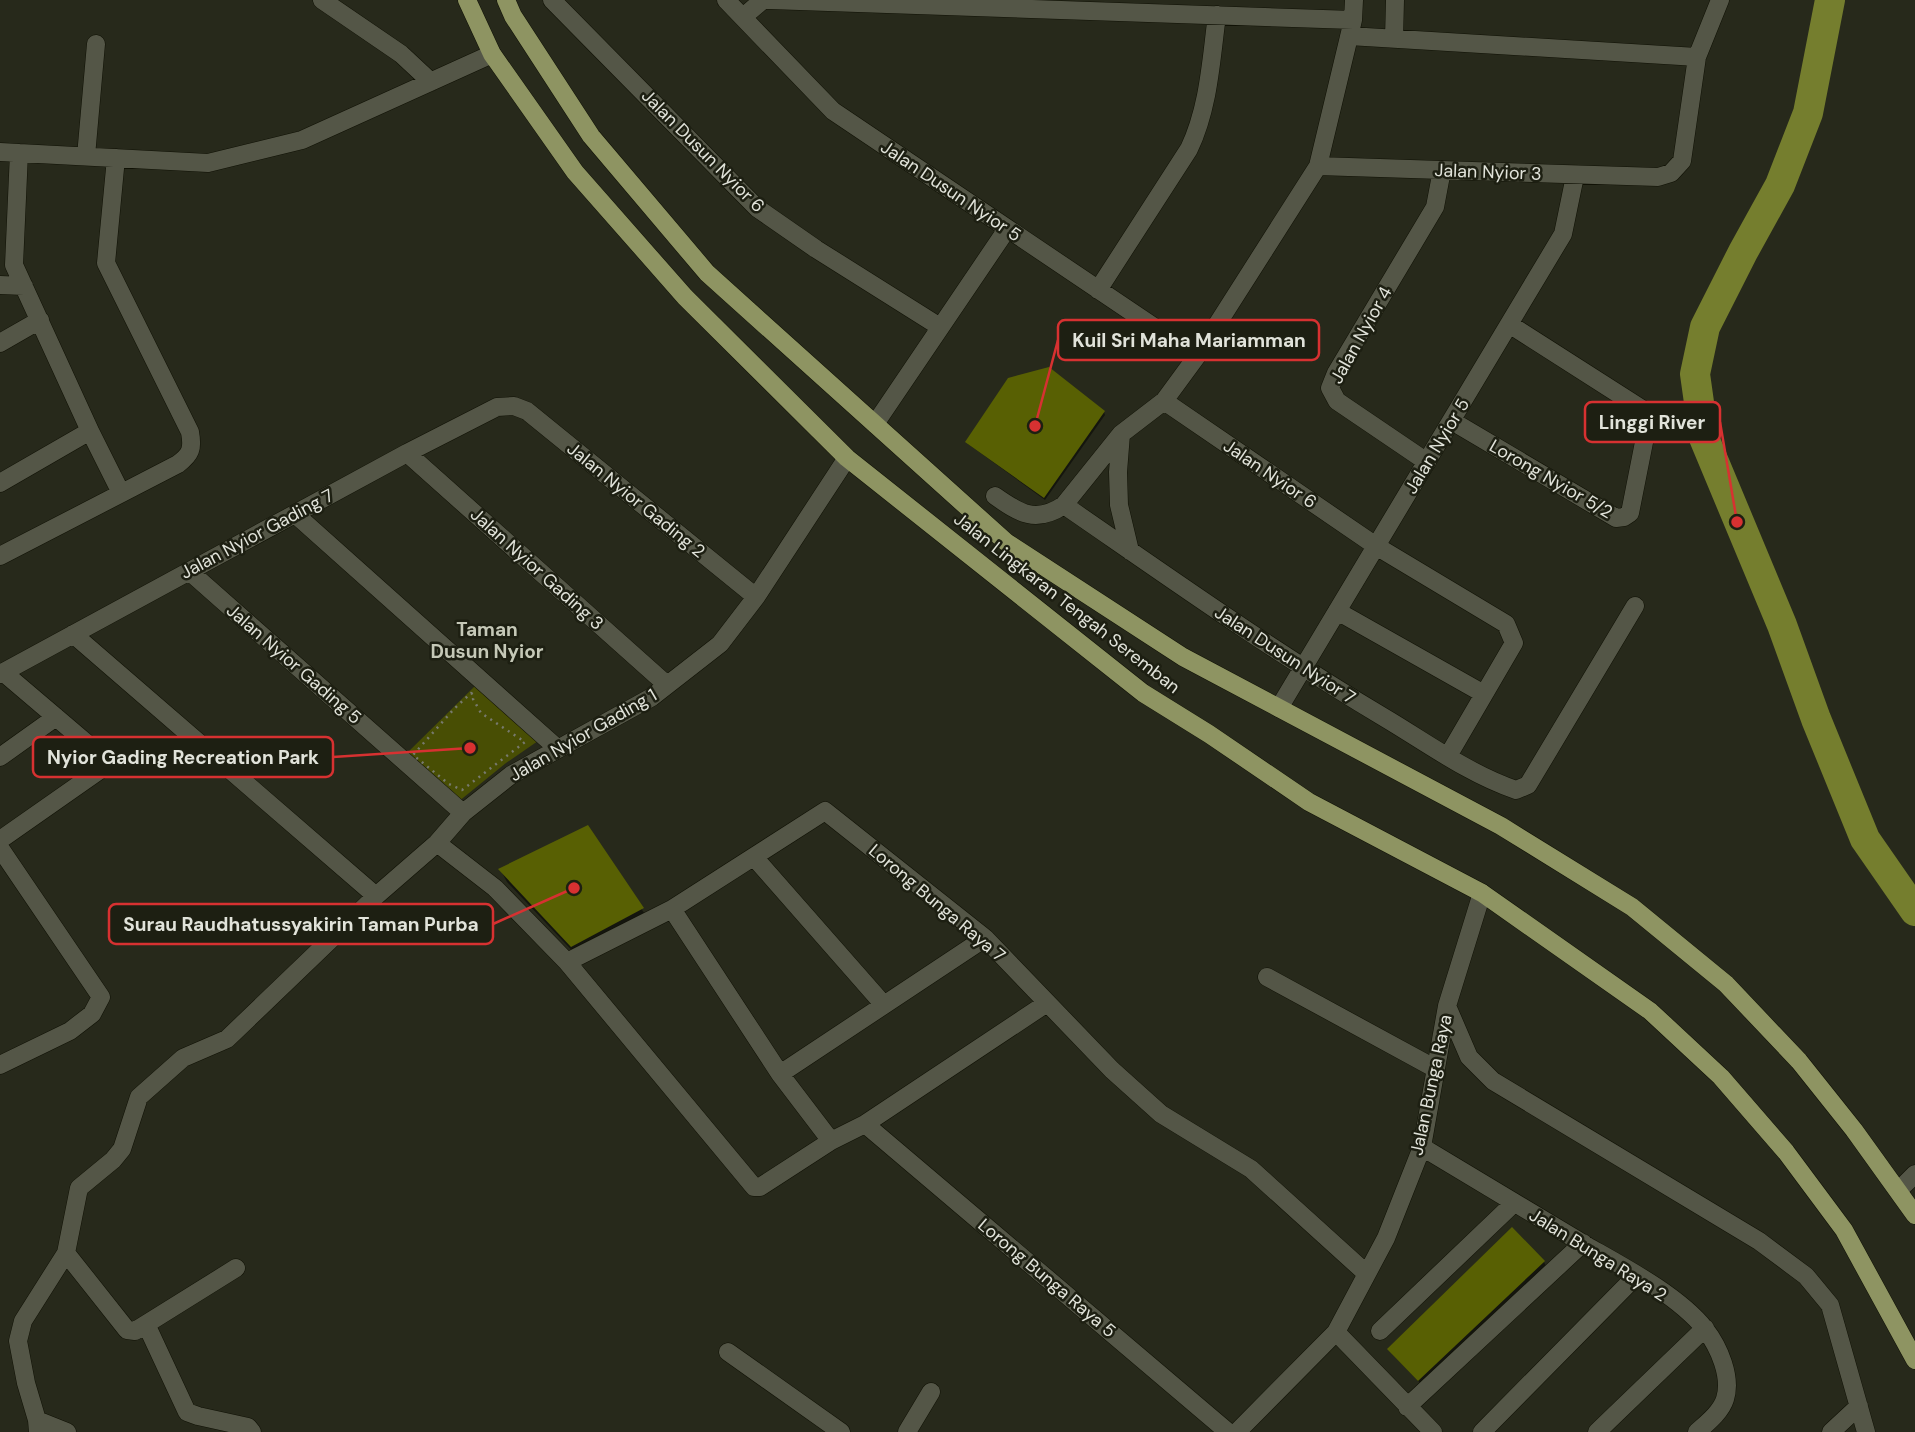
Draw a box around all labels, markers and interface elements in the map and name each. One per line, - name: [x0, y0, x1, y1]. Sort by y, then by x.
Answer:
- street label: Jalan Dusun Nyior 6: [636, 84, 770, 218]
- street label: Jalan Dusun Nyior 5: [876, 135, 1026, 247]
- street label: Jalan Nyior 3: [1434, 158, 1542, 186]
- street label: Jalan Nyior 4: [1324, 282, 1398, 388]
- callout: Kuil Sri Maha Mariamman: [1058, 320, 1319, 360]
- text: Kuil Sri Maha Mariamman: [1072, 328, 1306, 353]
- street label: Jalan Nyior 5: [1399, 394, 1475, 498]
- callout: Linggi River: [1585, 402, 1720, 442]
- text: Linggi River: [1599, 410, 1705, 435]
- street label: Jalan Nyior 6: [1219, 434, 1321, 514]
- street label: Lorong Nyior 5/2: [1485, 434, 1617, 524]
- street label: Jalan Nyior Gading 2: [562, 437, 710, 563]
- street label: Jalan Nyior Gading 7: [176, 483, 338, 585]
- street label: Jalan Nyior Gading 3: [465, 503, 609, 635]
- street label: Jalan Lingkaran Tengah Seremban: [949, 507, 1185, 699]
- street label: Jalan Nyior Gading 5: [221, 599, 367, 729]
- street label: Jalan Dusun Nyior 7: [1210, 600, 1360, 710]
- district label: Taman Dusun Nyior: [430, 617, 544, 664]
- street label: Jalan Nyior Gading 1: [505, 683, 661, 787]
- callout: Nyior Gading Recreation Park: [33, 737, 333, 777]
- text: Nyior Gading Recreation Park: [47, 745, 319, 770]
- street label: Lorong Bunga Raya 7: [864, 839, 1010, 967]
- callout: Surau Raudhatussyakirin Taman Purba: [109, 904, 493, 944]
- text: Surau Raudhatussyakirin Taman Purba: [123, 912, 479, 937]
- street label: Jalan Bunga Raya: [1404, 1013, 1458, 1157]
- street label: Jalan Bunga Raya 2: [1525, 1203, 1671, 1307]
- street label: Lorong Bunga Raya 5: [973, 1213, 1121, 1343]

